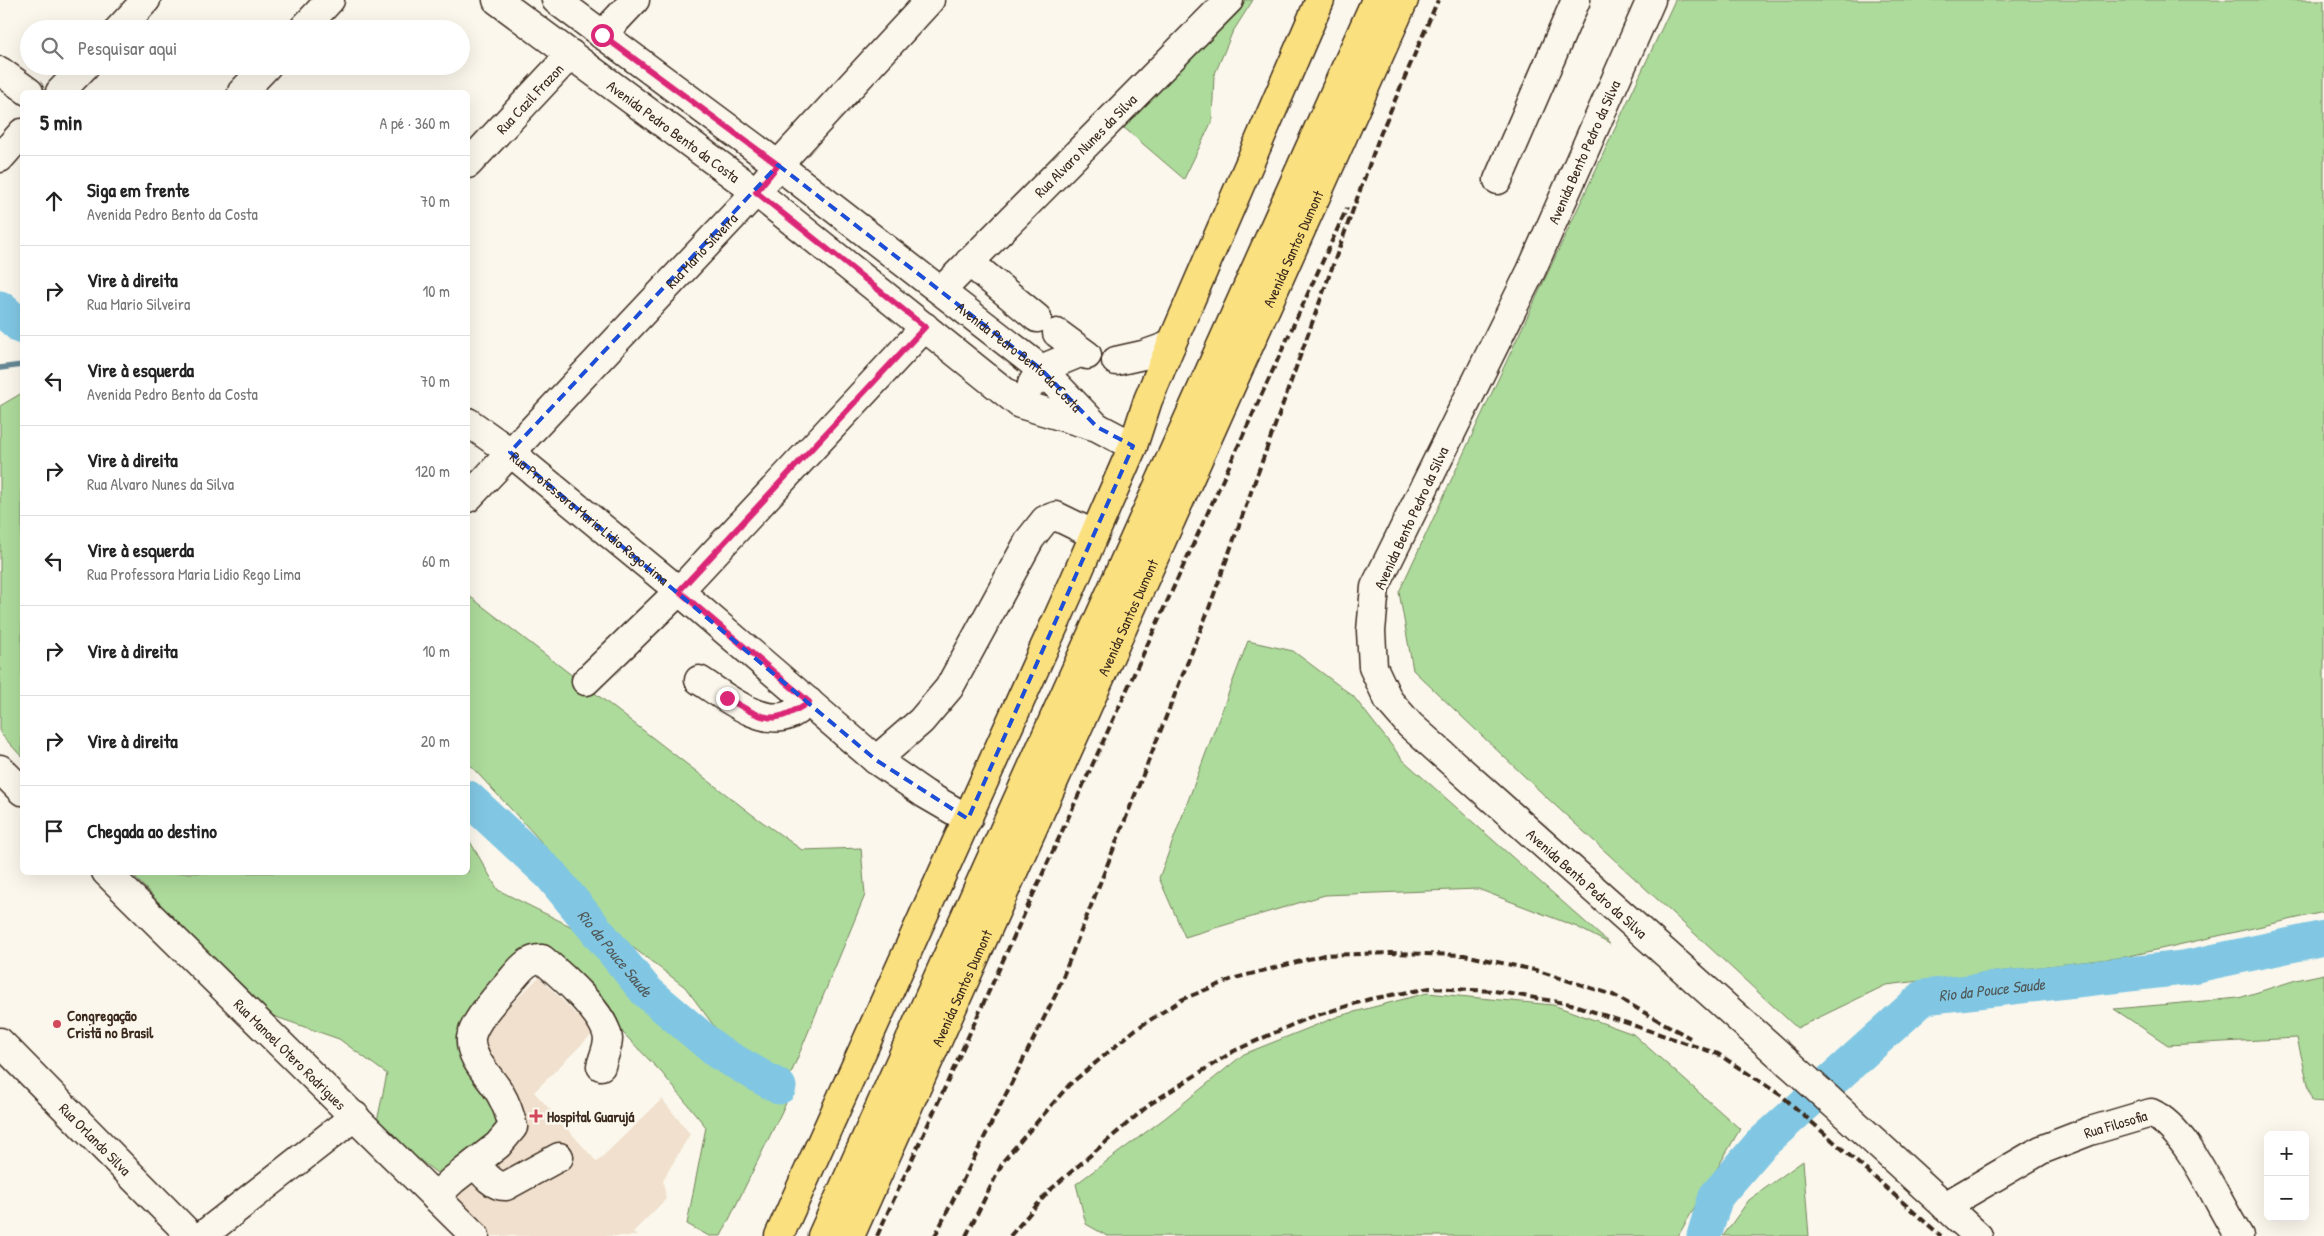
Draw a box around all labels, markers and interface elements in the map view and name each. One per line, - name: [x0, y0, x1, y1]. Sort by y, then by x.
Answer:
- search box: [20, 20, 470, 75]
- route start: [591, 24, 614, 47]
- icon: search: [38, 34, 66, 62]
- text: Pesquisar aqui: [78, 35, 177, 61]
- street label: Rua Cazil Frazon: [491, 58, 568, 138]
- street label: Avenida Pedro Bento da Costa: [603, 75, 745, 187]
- street label: Avenida Bento Pedro da Silva: [1543, 77, 1625, 227]
- street label: Rua Alvaro Nunes da Silva: [1029, 89, 1141, 202]
- text: 5 min: [40, 108, 82, 137]
- text: A pé · 360 m: [379, 112, 450, 134]
- text: Siga em frente: [87, 177, 190, 203]
- street label: Avenida Santos Dumont: [1257, 186, 1328, 310]
- icon: ahead: [40, 187, 68, 215]
- text: 70 m: [420, 190, 450, 212]
- text: Avenida Pedro Bento da Costa: [87, 203, 258, 225]
- street label: Rua Mario Silveira: [660, 208, 742, 293]
- text: Vire à direita: [87, 267, 178, 293]
- icon: right: [40, 277, 68, 305]
- text: 10 m: [422, 280, 450, 302]
- text: Rua Mario Silveira: [87, 293, 190, 315]
- street label: Avenida Pedro Bento da Costa: [952, 297, 1087, 416]
- text: Vire à esquerda: [87, 357, 194, 383]
- icon: left: [40, 367, 68, 395]
- text: 70 m: [420, 370, 450, 392]
- text: Avenida Pedro Bento da Costa: [87, 383, 258, 405]
- street label: Avenida Bento Pedro da Silva: [1369, 443, 1453, 593]
- street label: Rua Professora Maria Lidio Rego Lima: [506, 446, 674, 590]
- text: Vire à direita: [87, 447, 178, 473]
- icon: right: [40, 457, 68, 485]
- text: 120 m: [415, 460, 450, 482]
- text: Rua Alvaro Nunes da Silva: [87, 473, 234, 495]
- text: Vire à esquerda: [87, 537, 194, 563]
- icon: left: [40, 547, 68, 575]
- text: 60 m: [422, 550, 450, 572]
- street label: Avenida Santos Dumont: [1092, 555, 1163, 679]
- text: Rua Professora Maria Lidio Rego Lima: [87, 563, 300, 585]
- icon: right: [40, 637, 68, 665]
- text: Vire à direita: [87, 638, 178, 664]
- text: 10 m: [422, 640, 450, 662]
- route end: [716, 687, 739, 710]
- icon: right: [40, 727, 68, 755]
- text: Vire à direita: [87, 728, 178, 754]
- text: 20 m: [421, 730, 450, 752]
- icon: arrive: [40, 817, 68, 845]
- text: Chegada ao destino: [87, 818, 217, 844]
- street label: Avenida Bento Pedro da Silva: [1522, 824, 1652, 943]
- water label: Rio da Pouce Saude: [573, 905, 657, 1003]
- street label: Avenida Santos Dumont: [926, 925, 997, 1050]
- water label: Rio da Pouce Saude: [1937, 972, 2046, 1006]
- street label: Rua Manoel Otero Rodrigues: [229, 994, 351, 1114]
- place label: Congregação Cristã no Brasil: [67, 1005, 154, 1043]
- marker: Congregação Cristã no Brasil: [51, 1018, 63, 1030]
- street label: Rua Orlando Silva: [55, 1098, 136, 1180]
- street label: Rua Filosofia: [2080, 1104, 2149, 1143]
- place label: Hospital Guarujá: [547, 1106, 634, 1128]
- marker: Hospital Guarujá: [529, 1109, 543, 1123]
- map controls: [2264, 1131, 2309, 1221]
- button: +: [2264, 1131, 2309, 1176]
- button: −: [2264, 1176, 2309, 1221]

